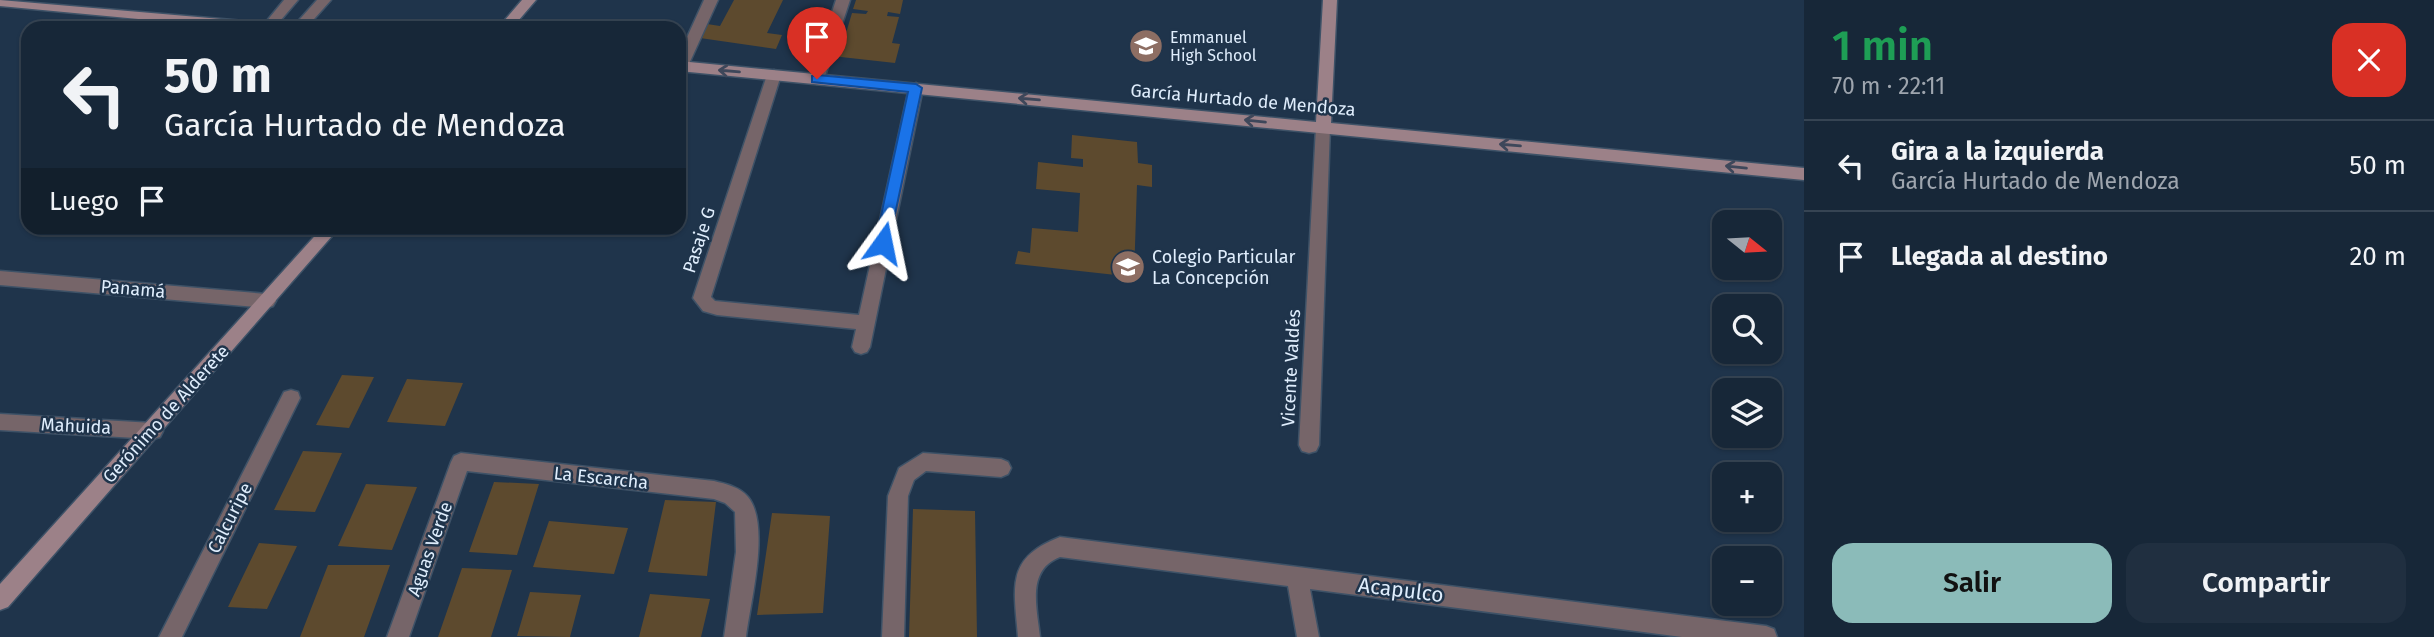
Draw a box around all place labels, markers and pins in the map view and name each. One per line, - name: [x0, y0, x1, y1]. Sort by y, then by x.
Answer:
- pin: [787, 7, 847, 79]
- school or university icon: Emmanuel High School: [1127, 27, 1165, 65]
- place label: Emmanuel High School: [1170, 28, 1257, 65]
- place label: Colegio Particular La Concepción: [1152, 246, 1296, 289]
- school or university icon: Colegio Particular La Concepción: [1109, 248, 1147, 286]

